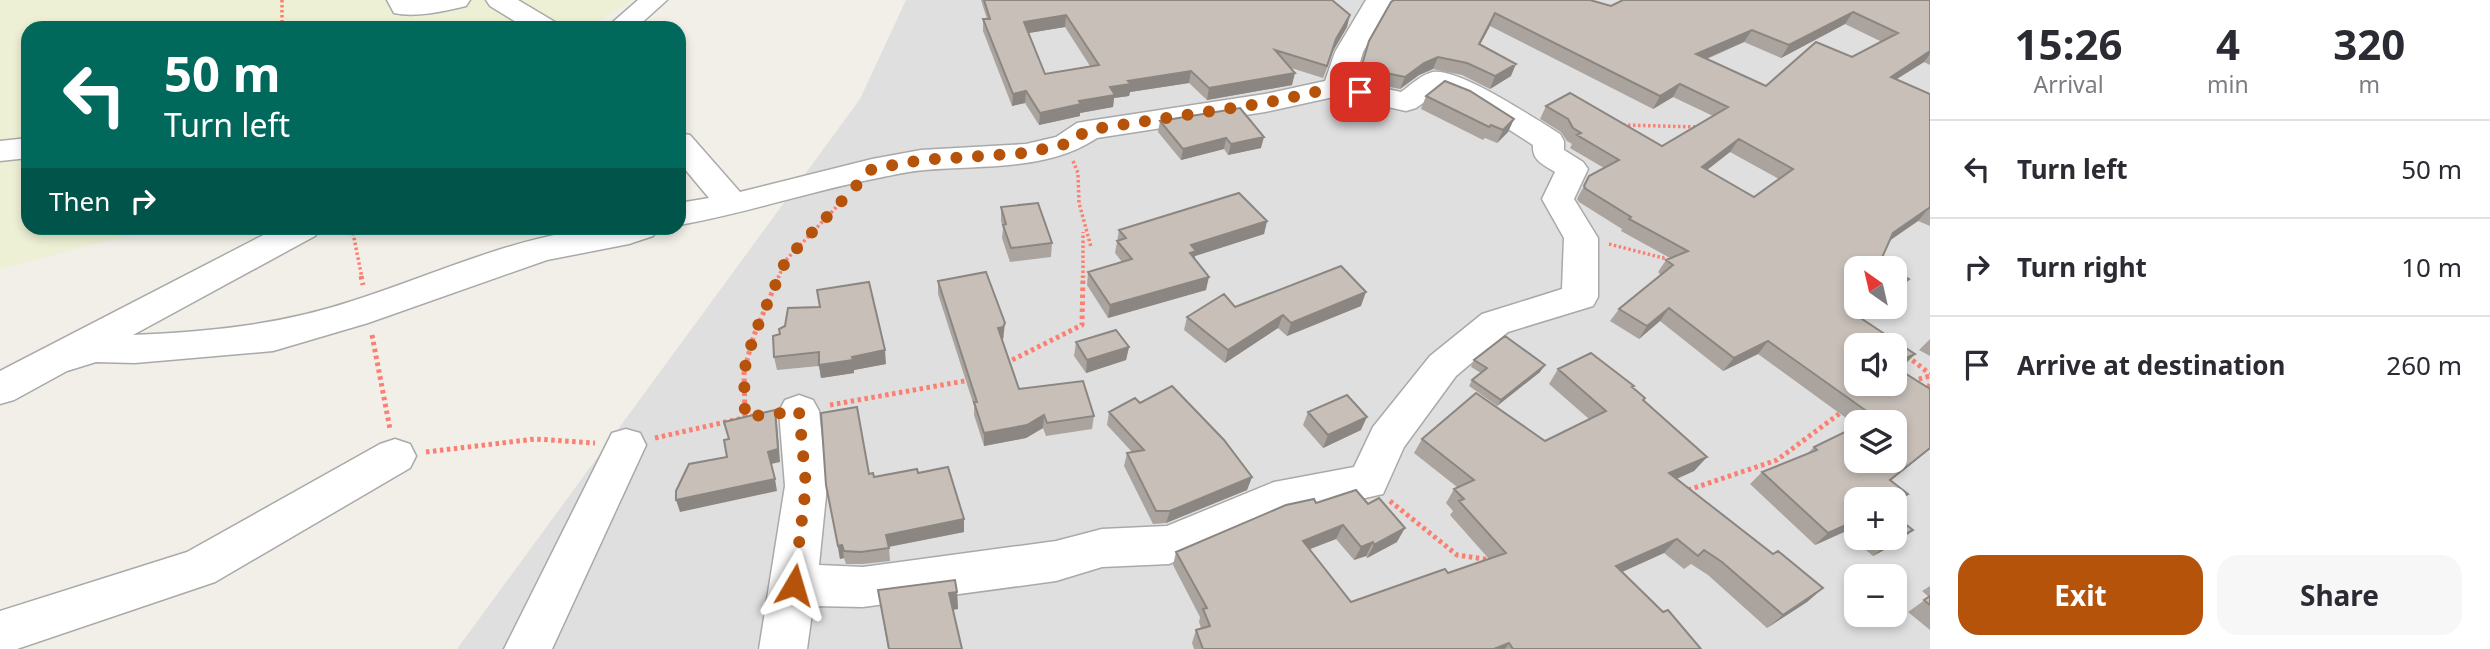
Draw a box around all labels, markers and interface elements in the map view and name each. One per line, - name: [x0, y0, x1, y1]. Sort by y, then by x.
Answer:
- text: 15:26: [2015, 15, 2122, 72]
- text: 4: [2216, 15, 2240, 72]
- text: 320: [2333, 15, 2405, 72]
- text: 50 m: [164, 40, 281, 106]
- icon: left: [49, 49, 140, 140]
- pin: [1330, 62, 1390, 122]
- text: Arrival: [2033, 68, 2104, 100]
- text: min: [2207, 68, 2249, 100]
- text: m: [2359, 68, 2380, 100]
- icon: arrive: [1341, 73, 1379, 111]
- text: Turn left: [164, 103, 290, 146]
- icon: left: [1958, 150, 1996, 188]
- text: Turn left: [2017, 151, 2128, 187]
- text: 50 m: [2401, 151, 2462, 187]
- icon: right: [124, 182, 162, 220]
- text: Then: [49, 183, 110, 219]
- icon: right: [1958, 248, 1996, 286]
- text: Turn right: [2017, 249, 2147, 285]
- text: 10 m: [2401, 249, 2462, 285]
- north arrow: [1844, 256, 1908, 318]
- map controls: [1844, 256, 1907, 627]
- button: sound: [1844, 333, 1907, 396]
- icon: arrive: [1958, 346, 1996, 384]
- text: Arrive at destination: [2017, 347, 2286, 383]
- text: 260 m: [2386, 347, 2462, 383]
- button: layers: [1844, 410, 1907, 473]
- button: +: [1844, 487, 1907, 550]
- position arrow: [757, 548, 831, 622]
- button: Exit: [1958, 555, 2203, 635]
- button: Share: [2217, 555, 2462, 635]
- button: −: [1844, 564, 1907, 627]

